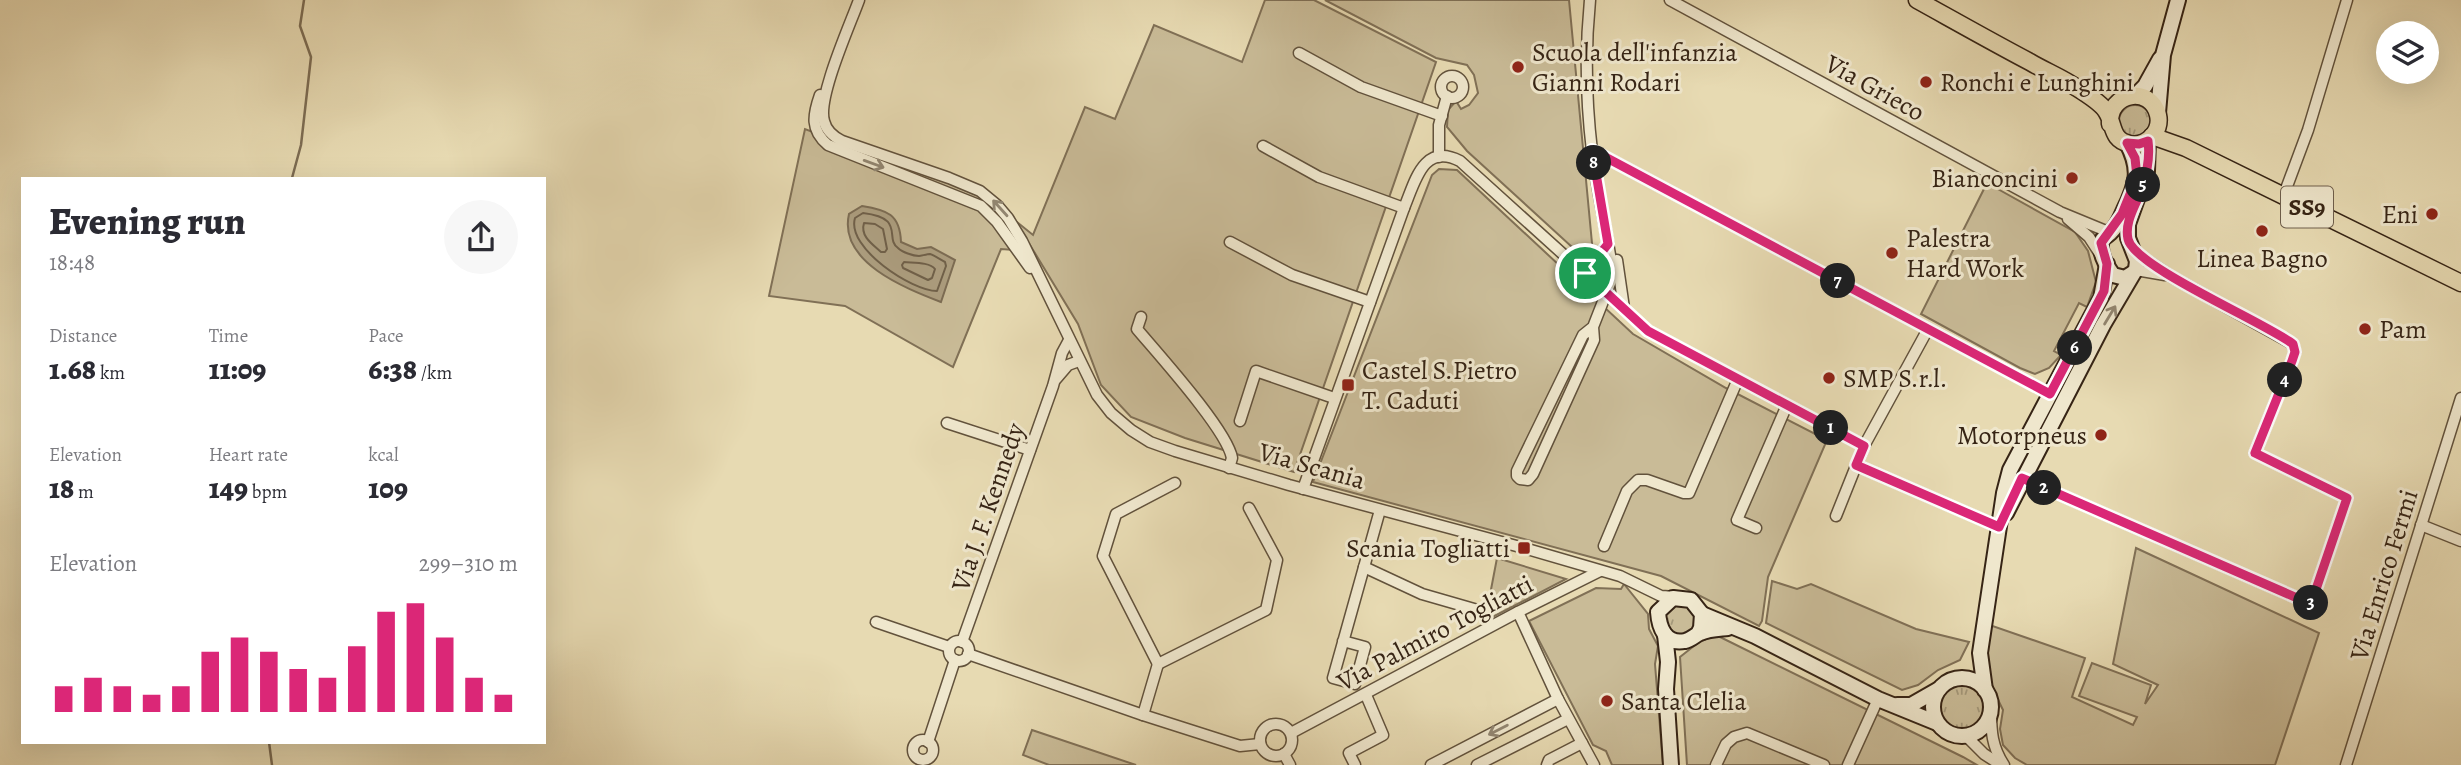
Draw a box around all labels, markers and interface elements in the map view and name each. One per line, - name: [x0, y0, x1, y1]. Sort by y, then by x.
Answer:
- map controls: [2376, 21, 2439, 84]
- button: layers: [2376, 21, 2439, 84]
- place label: Scuola dell'infanzia Gianni Rodari: [1532, 35, 1737, 100]
- street label: Via Grieco: [1818, 46, 1931, 130]
- marker: Scuola dell'infanzia Gianni Rodari: [1510, 59, 1526, 75]
- place label: Ronchi e Lunghini: [1940, 65, 2134, 100]
- marker: Ronchi e Lunghini: [1918, 74, 1934, 90]
- pin: 8: [1576, 146, 1612, 180]
- text: 8: [1589, 149, 1598, 175]
- one-way arrow: [863, 159, 885, 172]
- place label: Bianconcini: [1931, 161, 2058, 196]
- pin: 5: [2126, 168, 2160, 202]
- marker: Bianconcini: [2064, 170, 2080, 186]
- text: 5: [2138, 171, 2147, 197]
- road number: SS9: [2281, 187, 2333, 228]
- text: Evening run: [49, 195, 246, 247]
- place label: Eni: [2382, 197, 2418, 232]
- button: share: [444, 200, 518, 274]
- one-way arrow: [991, 200, 1008, 217]
- marker: Eni: [2424, 206, 2440, 222]
- place label: Palestra Hard Work: [1906, 221, 2024, 286]
- marker: Linea Bagno: [2254, 223, 2270, 239]
- place label: Linea Bagno: [2196, 241, 2328, 276]
- pin: [1555, 243, 1615, 303]
- marker: Palestra Hard Work: [1884, 245, 1900, 261]
- text: 18:48: [49, 247, 95, 278]
- icon: arrive: [1566, 254, 1604, 292]
- pin: 7: [1820, 264, 1856, 298]
- text: 7: [1833, 267, 1842, 293]
- one-way arrow: [2103, 305, 2117, 325]
- place label: Pam: [2379, 312, 2427, 347]
- marker: Pam: [2357, 321, 2373, 337]
- text: Distance: [49, 323, 117, 349]
- text: Time: [209, 323, 248, 349]
- text: Pace: [368, 323, 404, 349]
- pin: 6: [2058, 330, 2092, 366]
- text: 6: [2070, 334, 2079, 360]
- text: 1.68: [49, 349, 96, 389]
- text: 11:09: [209, 349, 266, 389]
- text: 6:38: [368, 349, 417, 389]
- place label: Castel S.Pietro T. Caduti: [1362, 353, 1517, 418]
- text: km: [96, 360, 125, 386]
- text: /km: [417, 360, 452, 386]
- place label: SMP S.r.l.: [1843, 361, 1947, 396]
- pin: 4: [2268, 362, 2302, 398]
- text: 4: [2280, 366, 2289, 392]
- marker: SMP S.r.l.: [1821, 370, 1837, 386]
- marker: Castel S.Pietro T. Caduti: [1340, 377, 1356, 393]
- pin: 1: [1814, 410, 1848, 446]
- text: 1: [1827, 414, 1834, 440]
- street label: Via J. F. Kennedy: [943, 418, 1033, 597]
- place label: Motorpneus: [1957, 418, 2087, 453]
- marker: Motorpneus: [2093, 427, 2109, 443]
- street label: Via Scania: [1254, 434, 1369, 498]
- text: Elevation: [49, 442, 122, 468]
- text: Heart rate: [209, 442, 288, 468]
- text: kcal: [368, 442, 399, 468]
- text: 18: [49, 468, 74, 508]
- text: 149: [209, 468, 248, 508]
- text: 109: [368, 468, 408, 508]
- pin: 2: [2026, 470, 2062, 505]
- text: 2: [2039, 474, 2048, 500]
- text: m: [74, 479, 94, 505]
- text: bpm: [248, 479, 287, 505]
- street label: Via Enrico Fermi: [2341, 485, 2427, 666]
- place label: Scania Togliatti: [1346, 531, 1510, 566]
- marker: Scania Togliatti: [1516, 540, 1532, 556]
- text: Elevation: [49, 548, 137, 579]
- text: 299–310 m: [419, 548, 518, 579]
- street label: Via Palmiro Togliatti: [1330, 567, 1539, 700]
- pin: 3: [2294, 586, 2328, 620]
- text: 3: [2306, 589, 2315, 615]
- place label: Santa Clelia: [1621, 684, 1747, 719]
- marker: Santa Clelia: [1599, 693, 1615, 709]
- one-way arrow: [1488, 724, 1509, 738]

